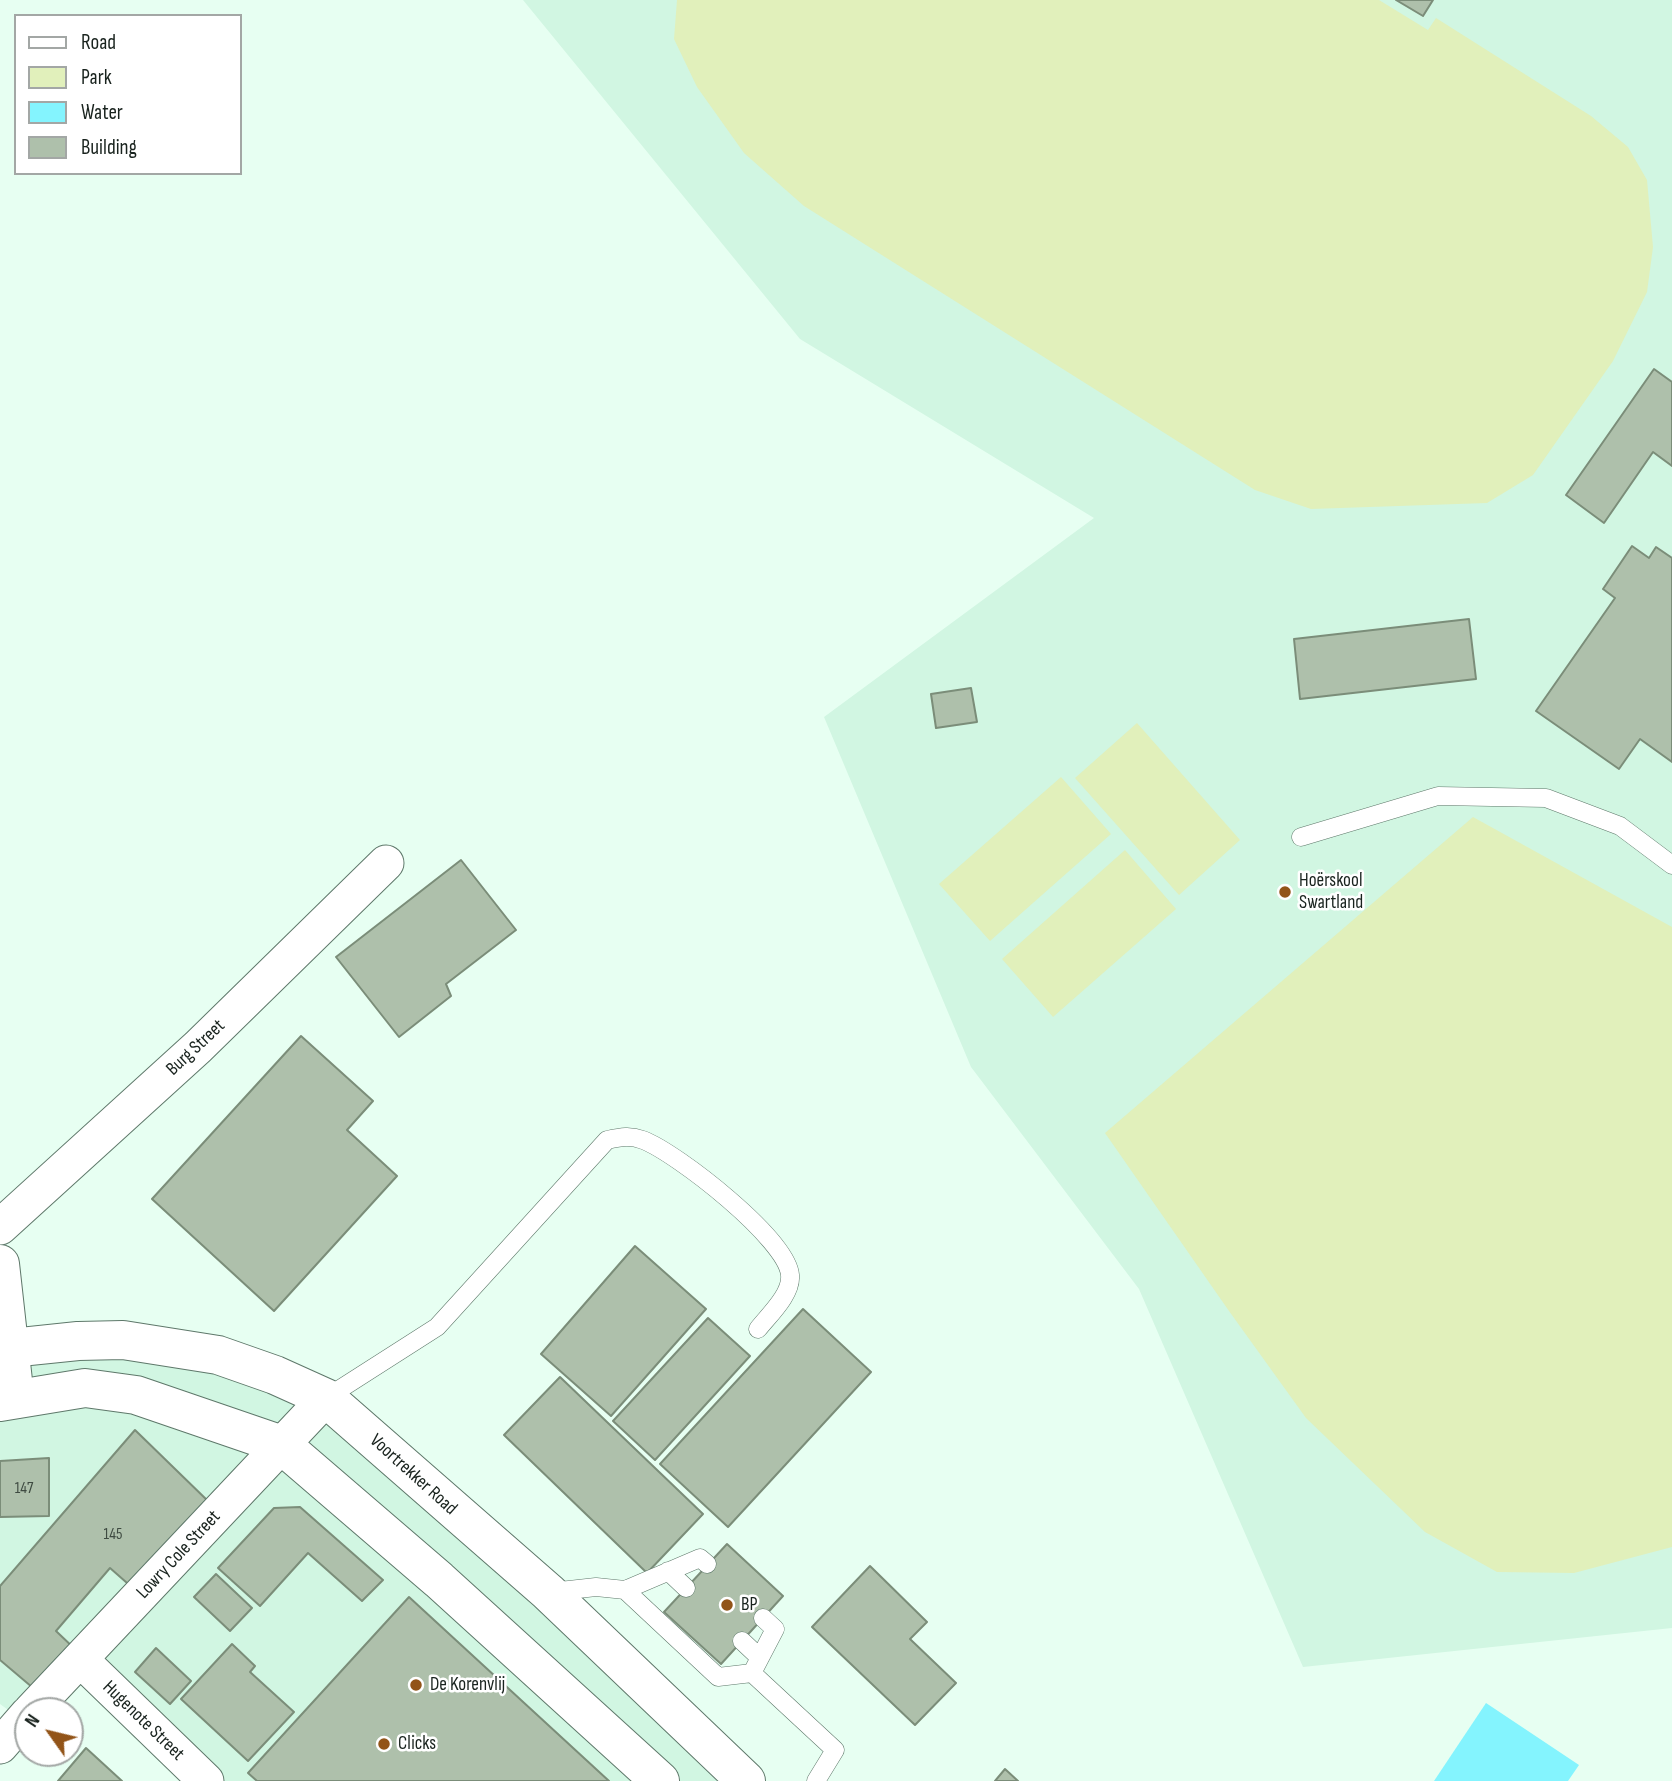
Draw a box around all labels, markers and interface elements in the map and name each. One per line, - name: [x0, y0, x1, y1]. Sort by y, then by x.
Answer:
- legend: [14, 14, 242, 175]
- text: Road: [81, 30, 116, 55]
- text: Park: [81, 65, 112, 90]
- text: Water: [81, 100, 123, 125]
- text: Building: [81, 135, 137, 160]
- place label: Hoërskool Swartland: [1299, 870, 1363, 914]
- marker: Hoërskool Swartland: [1277, 884, 1293, 900]
- street label: Burg Street: [162, 1015, 230, 1081]
- street label: Voortrekker Road: [365, 1430, 461, 1520]
- house number: 147: [15, 1479, 33, 1499]
- street label: Lowry Cole Street: [132, 1506, 226, 1604]
- house number: 145: [104, 1525, 122, 1545]
- place label: BP: [741, 1594, 757, 1616]
- marker: BP: [719, 1597, 735, 1613]
- place label: De Korenvlij: [430, 1674, 505, 1696]
- street label: Hugenote Street: [97, 1676, 189, 1766]
- marker: De Korenvlij: [408, 1677, 424, 1693]
- north arrow: [14, 1697, 84, 1767]
- text: N: [20, 1710, 45, 1732]
- place label: Clicks: [398, 1733, 436, 1755]
- marker: Clicks: [376, 1736, 392, 1752]

